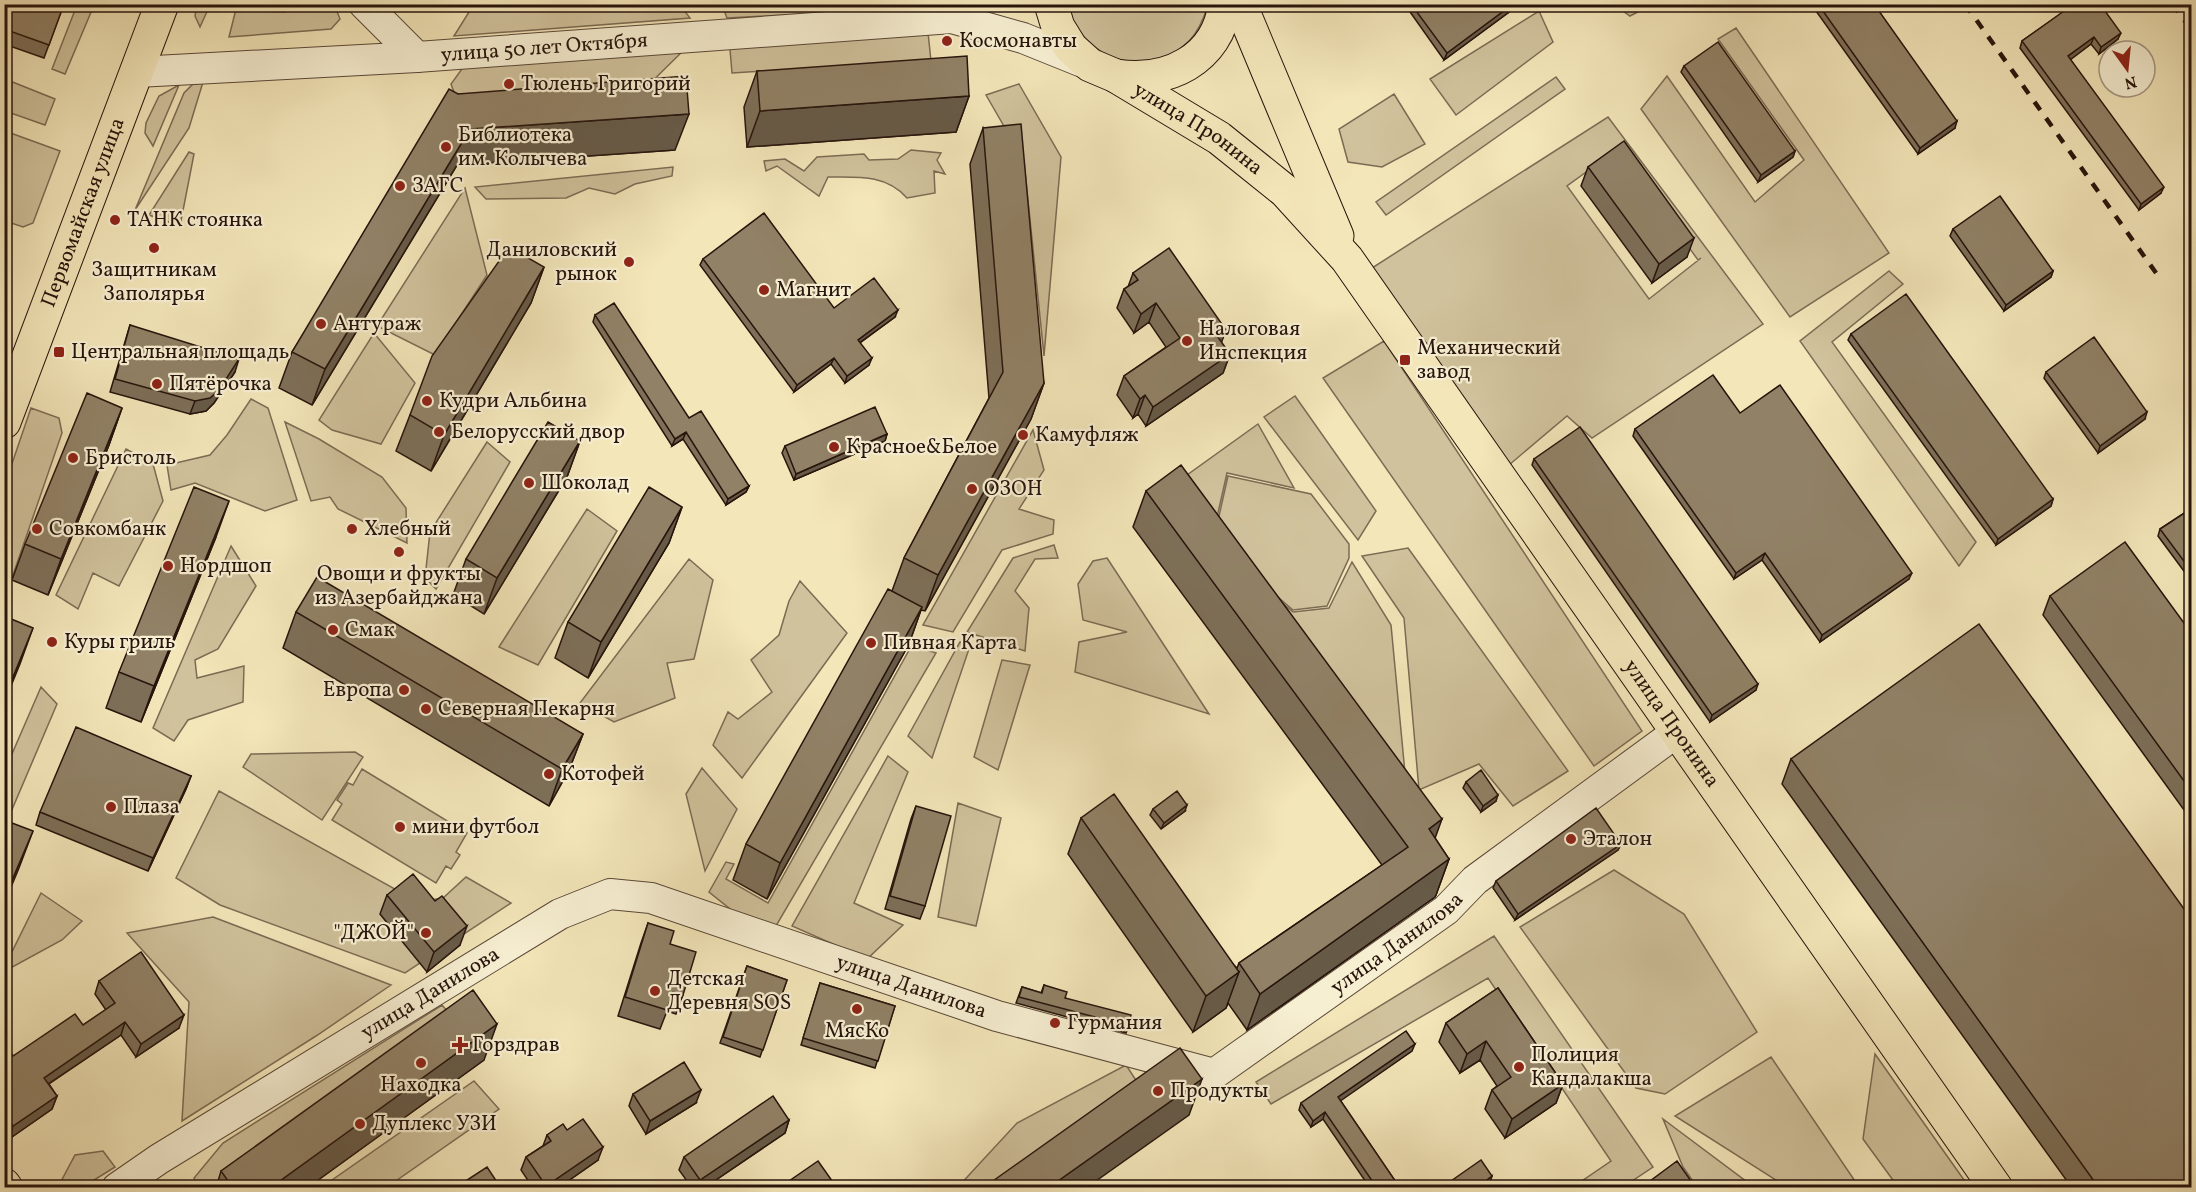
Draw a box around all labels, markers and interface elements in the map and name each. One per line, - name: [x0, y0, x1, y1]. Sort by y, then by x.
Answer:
- street label: улица 50 лет Октября: [440, 26, 649, 70]
- place label: Космонавты: [959, 27, 1077, 56]
- marker: Космонавты: [940, 34, 954, 48]
- north arrow: [2097, 39, 2157, 99]
- text: N: [2122, 69, 2139, 94]
- place label: Тюлень Григорий: [521, 70, 691, 99]
- street label: улица Пронина: [1128, 75, 1269, 182]
- marker: Тюлень Григорий: [502, 77, 516, 91]
- street label: Первомайская улица: [34, 113, 132, 312]
- place label: Библиотека им. Колычева: [458, 121, 588, 174]
- marker: Библиотека им. Колычева: [439, 140, 453, 154]
- place label: ЗАГС: [412, 172, 463, 201]
- marker: ЗАГС: [393, 179, 407, 193]
- place label: ТАНК стоянка: [127, 206, 263, 235]
- marker: ТАНК стоянка: [108, 213, 122, 227]
- place label: Даниловский рынок: [486, 236, 617, 289]
- marker: Защитникам Заполярья: [147, 241, 161, 255]
- marker: Даниловский рынок: [622, 255, 636, 269]
- place label: Защитникам Заполярья: [91, 256, 217, 309]
- place label: Магнит: [776, 276, 852, 305]
- marker: Магнит: [757, 283, 771, 297]
- place label: Антураж: [333, 310, 422, 339]
- place label: Налоговая Инспекция: [1199, 315, 1307, 368]
- marker: Антураж: [314, 317, 328, 331]
- marker: Налоговая Инспекция: [1180, 334, 1194, 348]
- place label: Механический завод: [1417, 334, 1561, 387]
- place label: Центральная площадь: [71, 338, 289, 367]
- marker: Центральная площадь: [52, 345, 66, 359]
- marker: Механический завод: [1398, 353, 1412, 367]
- place label: Пятёрочка: [169, 370, 272, 399]
- marker: Пятёрочка: [150, 377, 164, 391]
- place label: Кудри Альбина: [439, 387, 587, 416]
- marker: Кудри Альбина: [420, 394, 434, 408]
- place label: Белорусский двор: [451, 418, 625, 447]
- place label: Камуфляж: [1035, 421, 1139, 450]
- marker: Белорусский двор: [432, 425, 446, 439]
- marker: Камуфляж: [1016, 428, 1030, 442]
- place label: Красное&Белое: [846, 433, 997, 462]
- marker: Красное&Белое: [827, 440, 841, 454]
- place label: Бристоль: [85, 444, 176, 473]
- marker: Бристоль: [66, 451, 80, 465]
- place label: Шоколад: [541, 469, 629, 498]
- place label: ОЗОН: [984, 475, 1043, 504]
- marker: Шоколад: [522, 476, 536, 490]
- marker: ОЗОН: [965, 482, 979, 496]
- place label: Совкомбанк: [49, 515, 166, 544]
- place label: Хлебный: [364, 515, 451, 544]
- marker: Совкомбанк: [30, 522, 44, 536]
- marker: Хлебный: [345, 522, 359, 536]
- marker: Овощи и фрукты из Азербайджана: [392, 545, 406, 559]
- place label: Нордшоп: [180, 552, 272, 581]
- marker: Нордшоп: [161, 559, 175, 573]
- place label: Овощи и фрукты из Азербайджана: [315, 560, 483, 613]
- place label: Смак: [345, 616, 395, 645]
- marker: Смак: [326, 623, 340, 637]
- place label: Куры гриль: [64, 628, 175, 657]
- place label: Пивная Карта: [883, 629, 1017, 658]
- marker: Куры гриль: [45, 635, 59, 649]
- marker: Пивная Карта: [864, 636, 878, 650]
- street label: улица Пронина: [1617, 654, 1726, 793]
- place label: Европа: [323, 676, 392, 705]
- marker: Европа: [397, 683, 411, 697]
- place label: Северная Пекарня: [438, 695, 615, 724]
- marker: Северная Пекарня: [419, 702, 433, 716]
- place label: Котофей: [561, 760, 645, 789]
- marker: Котофей: [542, 767, 556, 781]
- place label: Плаза: [123, 793, 180, 822]
- marker: Плаза: [104, 800, 118, 814]
- place label: мини футбол: [412, 813, 539, 842]
- marker: мини футбол: [393, 820, 407, 834]
- place label: Эталон: [1583, 825, 1653, 854]
- marker: Эталон: [1564, 832, 1578, 846]
- street label: улица Данилова: [1325, 886, 1470, 1002]
- place label: "ДЖОЙ": [333, 919, 414, 948]
- marker: "ДЖОЙ": [419, 926, 433, 940]
- street label: улица Данилова: [355, 940, 505, 1047]
- street label: улица Данилова: [832, 948, 991, 1026]
- place label: Детская Деревня SOS: [667, 965, 791, 1018]
- marker: Детская Деревня SOS: [648, 984, 662, 998]
- marker: МясКо: [850, 1002, 864, 1016]
- place label: Гурмания: [1067, 1009, 1162, 1038]
- marker: Гурмания: [1048, 1016, 1062, 1030]
- place label: МясКо: [825, 1017, 889, 1046]
- place label: Горздрав: [472, 1031, 560, 1060]
- marker: Горздрав: [453, 1038, 467, 1052]
- place label: Полиция Кандалакша: [1531, 1041, 1652, 1094]
- marker: Находка: [414, 1056, 428, 1070]
- marker: Полиция Кандалакша: [1512, 1060, 1526, 1074]
- place label: Находка: [380, 1071, 462, 1100]
- place label: Продукты: [1170, 1077, 1269, 1106]
- marker: Продукты: [1151, 1084, 1165, 1098]
- place label: Дуплекс УЗИ: [372, 1110, 497, 1139]
- marker: Дуплекс УЗИ: [353, 1117, 367, 1131]

